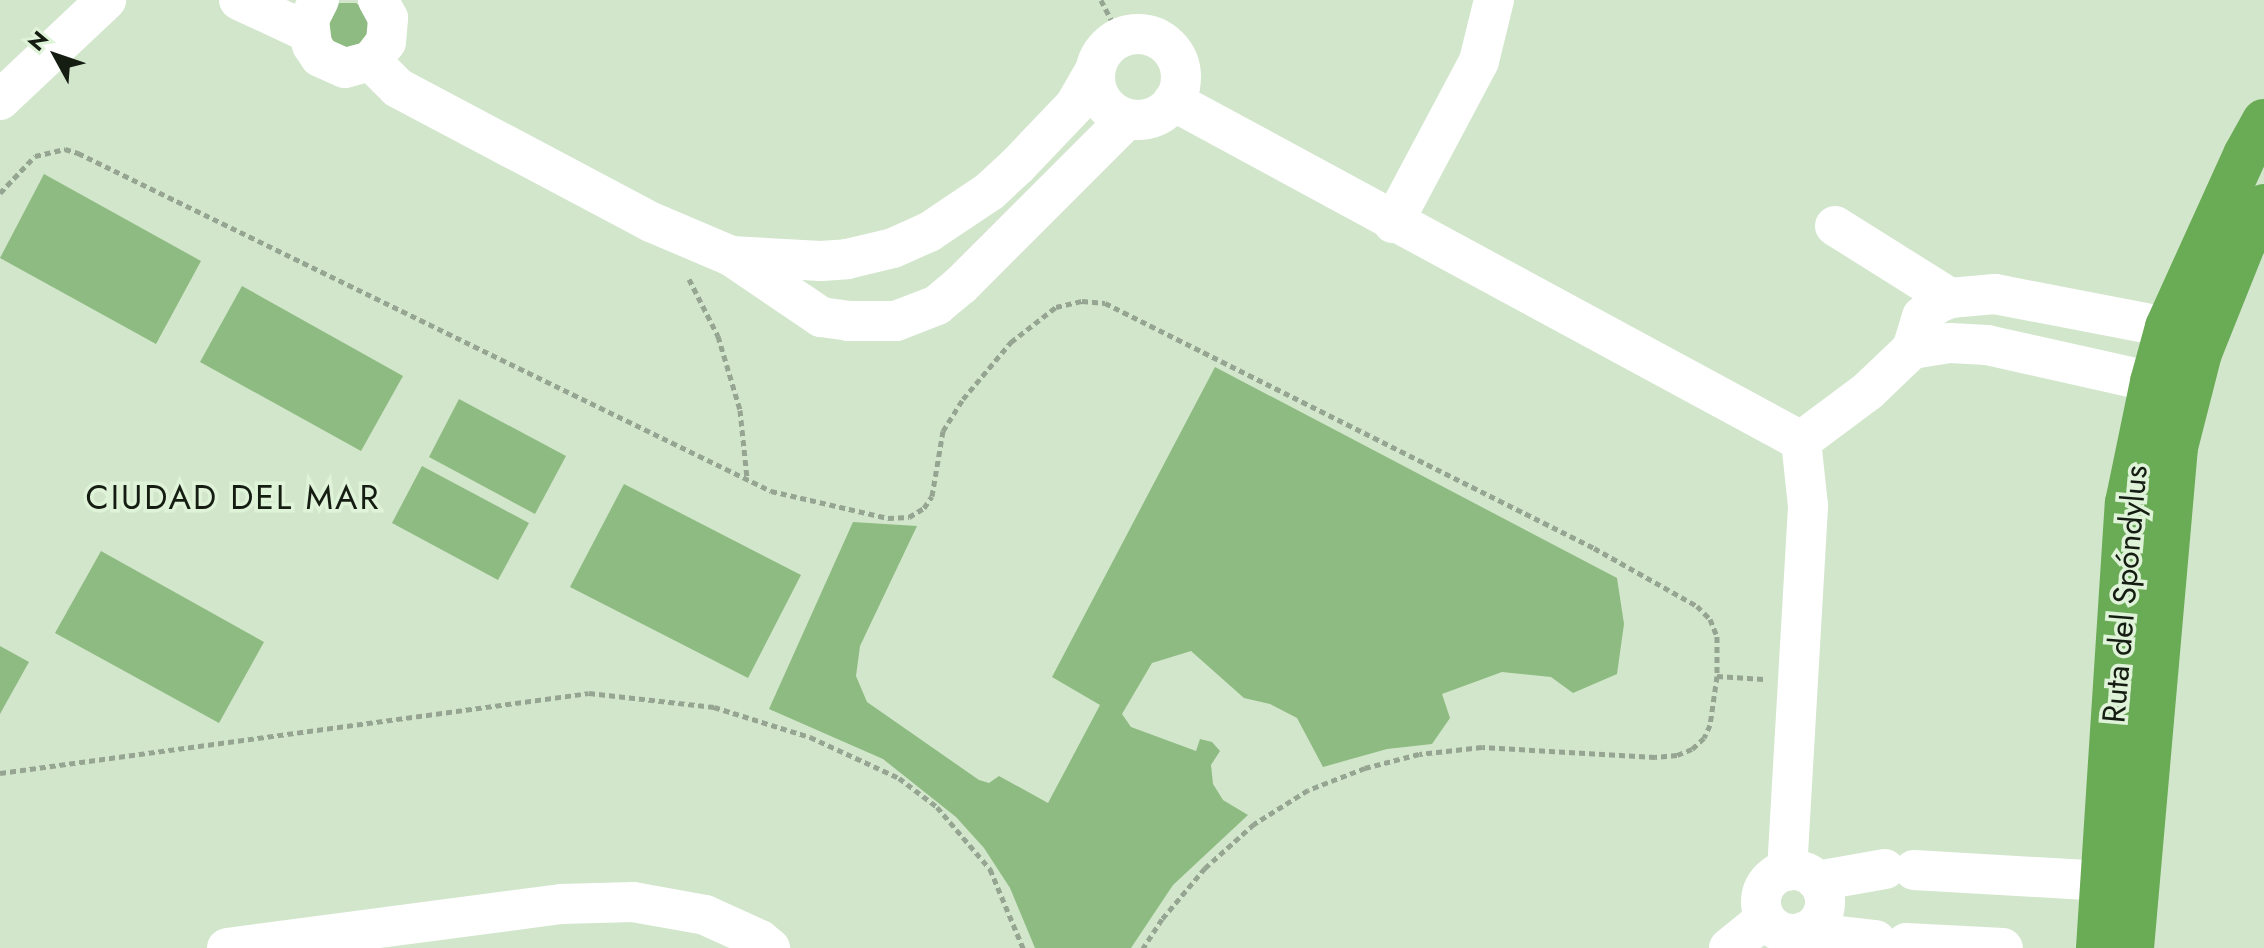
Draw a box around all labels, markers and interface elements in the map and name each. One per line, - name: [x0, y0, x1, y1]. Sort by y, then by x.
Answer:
- north arrow: [16, 16, 96, 96]
- text: N: [20, 24, 55, 58]
- street label: Ruta del Spóndylus: [2095, 464, 2155, 724]
- district label: CIUDAD DEL MAR: [85, 478, 381, 518]

